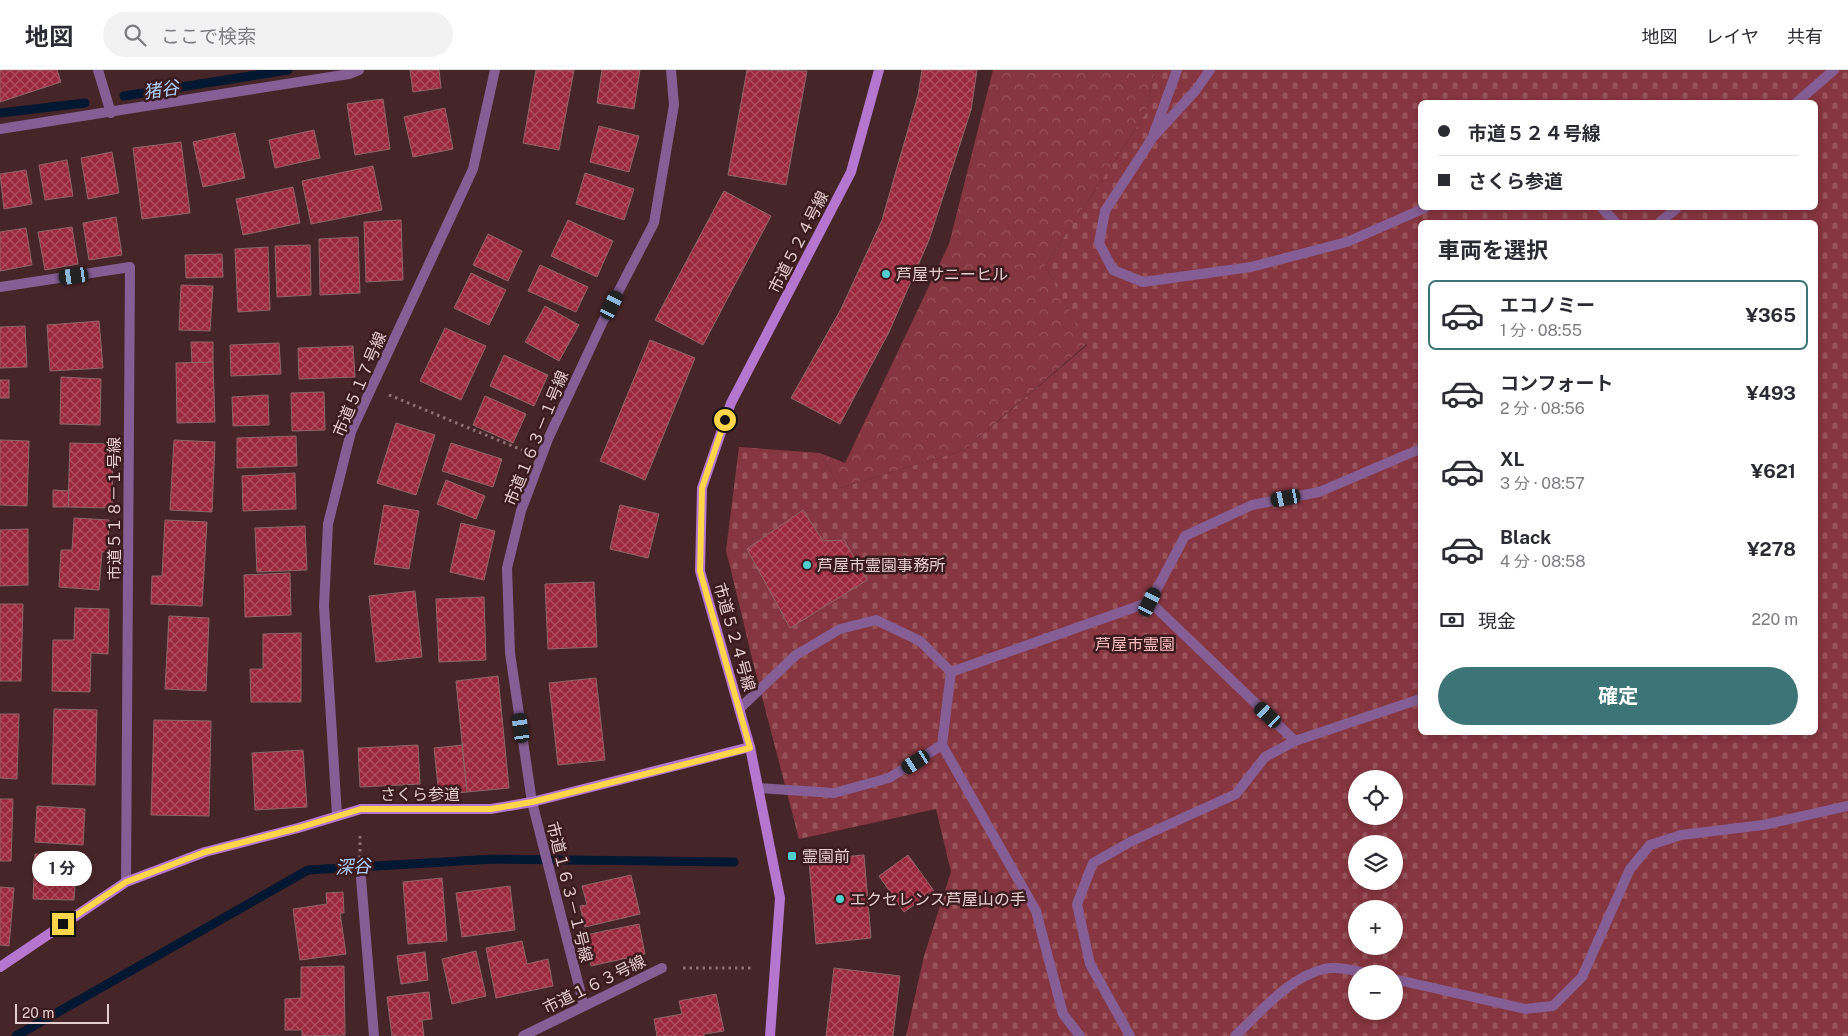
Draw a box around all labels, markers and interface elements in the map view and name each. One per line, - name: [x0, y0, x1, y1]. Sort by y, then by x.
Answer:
- search box: [103, 12, 453, 57]
- icon: search: [121, 21, 149, 49]
- text: 地図: [25, 22, 73, 50]
- text: ここで検索: [161, 25, 256, 47]
- text: 地図: [1642, 26, 1678, 47]
- text: レイヤ: [1706, 26, 1759, 47]
- text: 共有: [1787, 26, 1823, 47]
- water label: 猪谷: [142, 76, 182, 103]
- text: 市道５２４号線: [1468, 122, 1601, 144]
- text: さくら参道: [1468, 170, 1563, 192]
- street label: 市道５２４号線: [765, 188, 832, 296]
- text: 車両を選択: [1438, 237, 1548, 263]
- place label: 芦屋サニーヒル: [896, 265, 1008, 284]
- car: [58, 266, 89, 286]
- marker: 芦屋サニーヒル: [880, 268, 892, 280]
- car: [598, 288, 625, 322]
- icon: car: [1440, 293, 1485, 338]
- text: エコノミー: [1500, 294, 1595, 316]
- text: ¥365: [1746, 304, 1796, 326]
- text: 1 分 · 08:55: [1500, 321, 1582, 340]
- street label: 市道５１７号線: [329, 329, 390, 439]
- street label: 市道１６３－１号線: [501, 368, 572, 509]
- icon: car: [1440, 371, 1485, 416]
- text: コンフォート: [1500, 372, 1613, 394]
- text: ¥493: [1746, 382, 1796, 404]
- text: 2 分 · 08:56: [1500, 399, 1585, 418]
- route start: [714, 409, 736, 431]
- street label: 市道５１８－１号線: [105, 437, 124, 581]
- text: XL: [1500, 448, 1525, 470]
- icon: car: [1440, 449, 1485, 494]
- text: ¥621: [1751, 460, 1796, 482]
- text: 3 分 · 08:57: [1500, 474, 1585, 493]
- car: [1269, 488, 1302, 508]
- text: Black: [1500, 526, 1551, 548]
- icon: car: [1440, 527, 1485, 572]
- text: ¥278: [1747, 538, 1796, 560]
- text: 4 分 · 08:58: [1500, 552, 1586, 571]
- place label: 芦屋市霊園事務所: [817, 556, 945, 575]
- marker: 芦屋市霊園事務所: [801, 559, 813, 571]
- street label: 市道５２４号線: [710, 581, 759, 694]
- car: [1136, 585, 1163, 619]
- icon: cash: [1438, 606, 1466, 634]
- text: 現金: [1478, 610, 1516, 632]
- text: 220 m: [1751, 610, 1798, 629]
- park label: 芦屋市霊園: [1095, 635, 1175, 654]
- button: 確定: [1438, 667, 1798, 725]
- car: [1251, 699, 1284, 731]
- car: [511, 712, 530, 744]
- car: [899, 748, 932, 776]
- map controls: [1348, 770, 1403, 1020]
- button: locate: [1348, 770, 1403, 825]
- street label: さくら参道: [380, 785, 460, 804]
- street label: 市道１６３－１号線: [543, 820, 596, 964]
- button: layers: [1348, 835, 1403, 890]
- place label: 霊園前: [802, 847, 850, 866]
- marker: 霊園前: [786, 850, 798, 862]
- callout: 1 分: [33, 852, 93, 886]
- water label: 深谷: [334, 855, 373, 878]
- text: 1 分: [49, 859, 75, 878]
- place label: エクセレンス芦屋山の手: [850, 890, 1026, 909]
- marker: エクセレンス芦屋山の手: [834, 893, 846, 905]
- button: +: [1348, 900, 1403, 955]
- route end: [52, 913, 74, 935]
- street label: 市道１６３号線: [540, 951, 649, 1018]
- button: −: [1348, 965, 1403, 1020]
- scale bar: [15, 1001, 109, 1024]
- text: 20 m: [22, 1005, 54, 1021]

